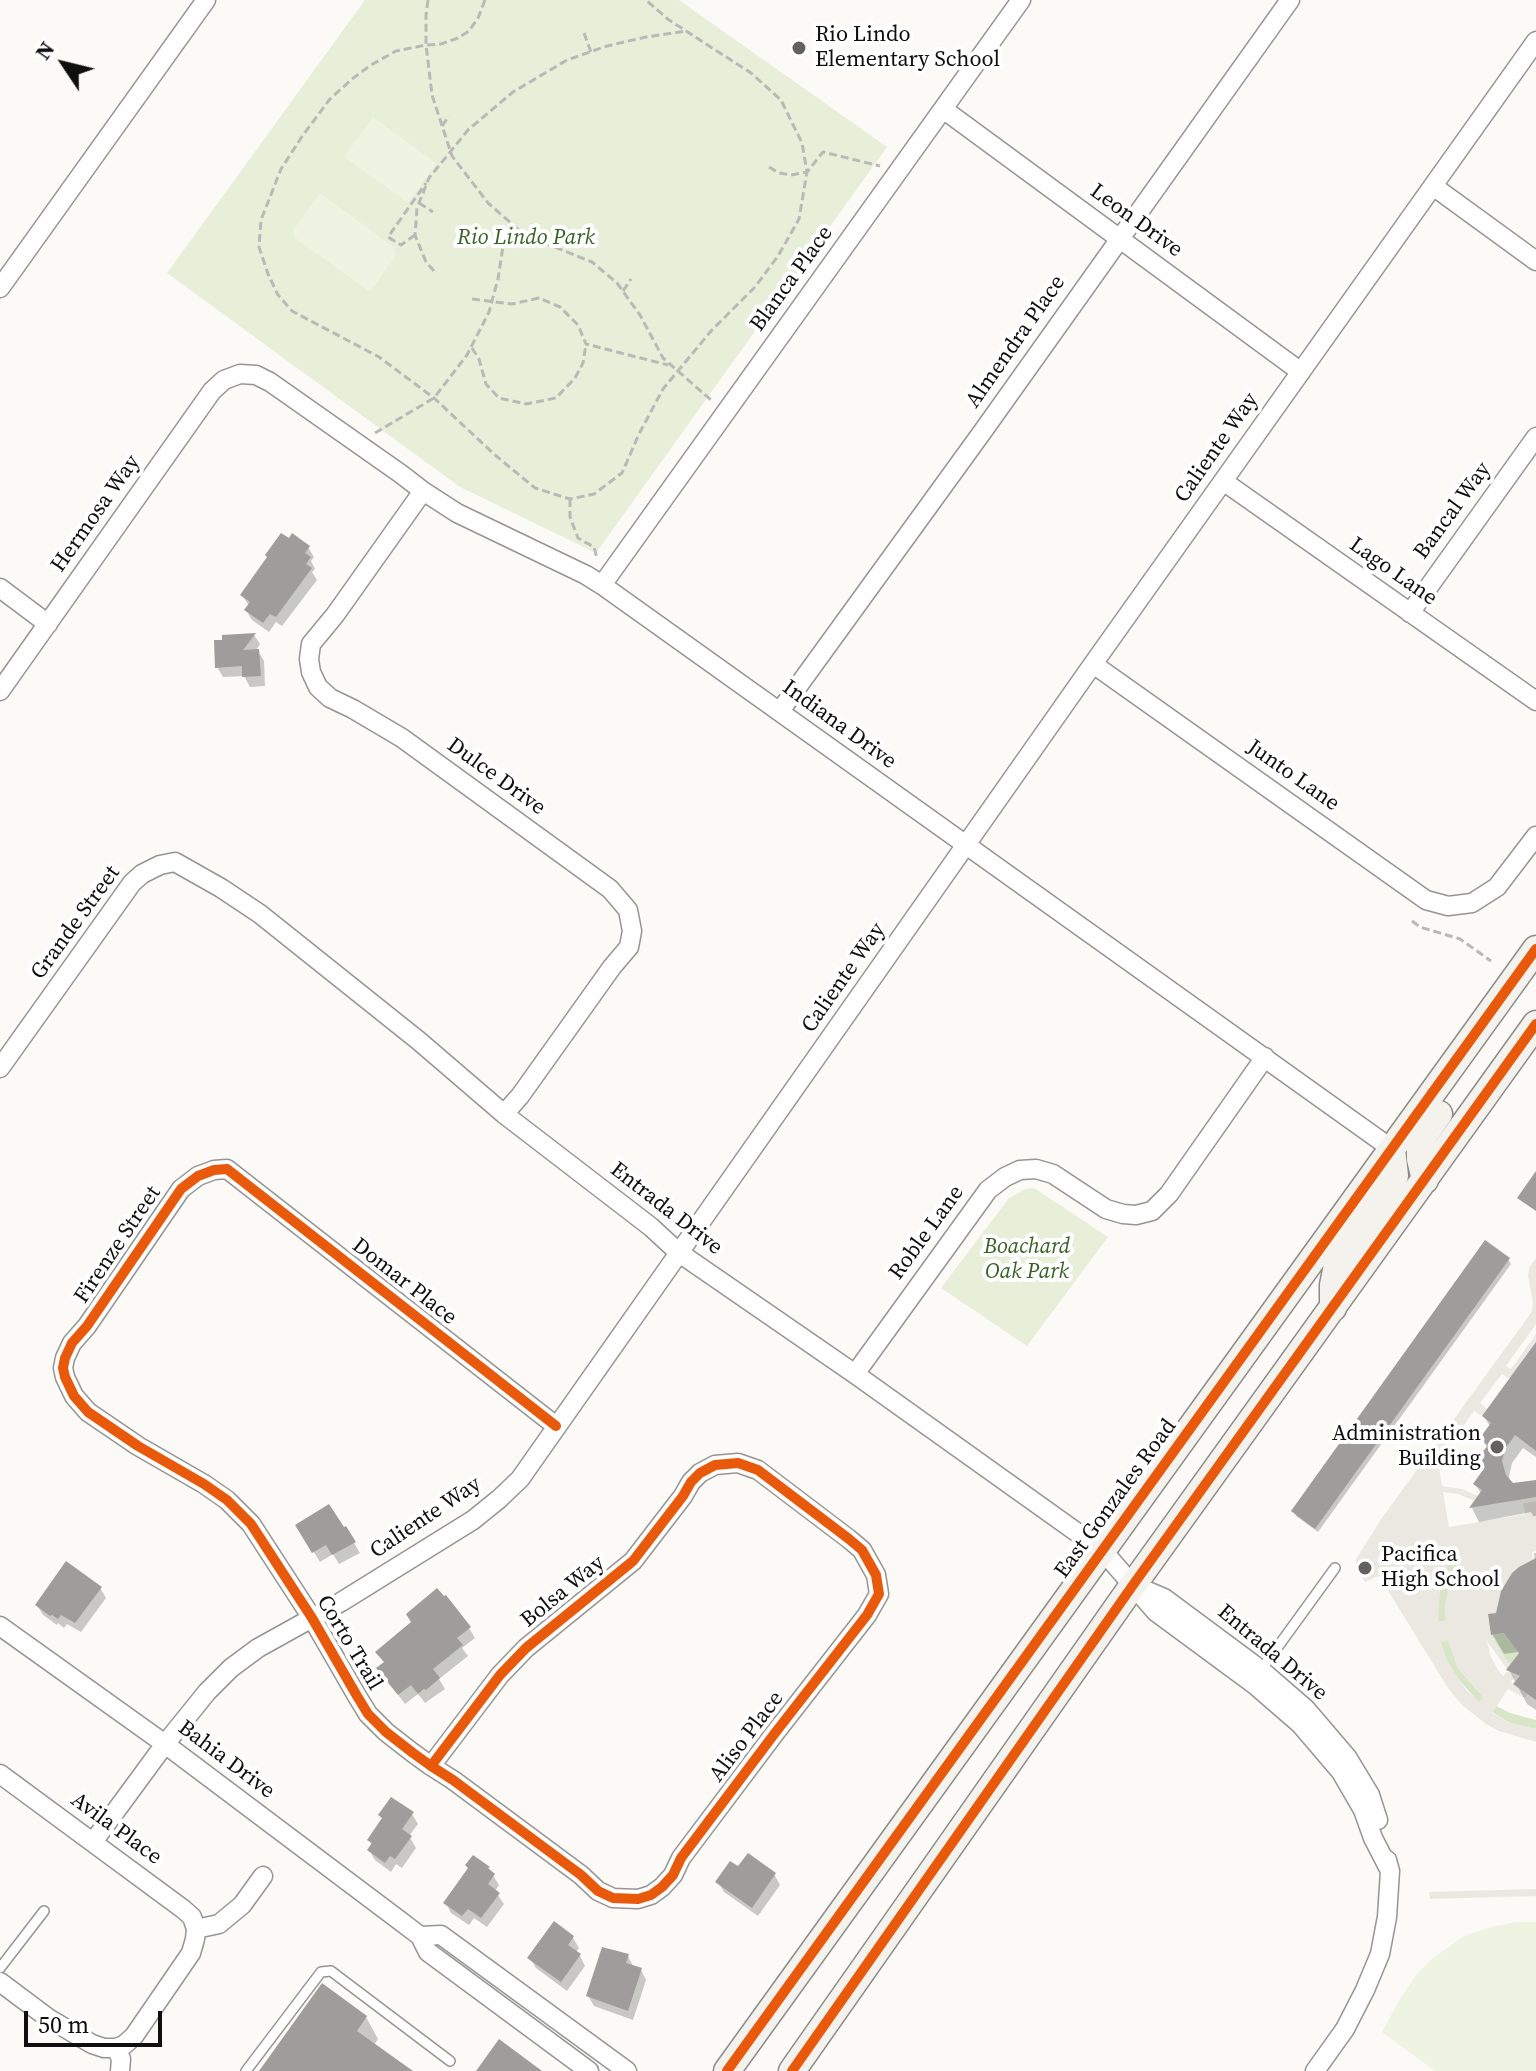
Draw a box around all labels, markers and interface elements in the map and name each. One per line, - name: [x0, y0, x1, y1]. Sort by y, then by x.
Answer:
- place label: Rio Lindo Elementary School: [815, 22, 1000, 74]
- north arrow: [24, 24, 104, 104]
- text: N: [27, 35, 61, 65]
- marker: Rio Lindo Elementary School: [790, 39, 808, 57]
- street label: Leon Drive: [1085, 179, 1187, 263]
- street label: Blanca Place: [745, 221, 839, 337]
- park label: Rio Lindo Park: [457, 225, 595, 251]
- street label: Almendra Place: [960, 271, 1072, 413]
- street label: Caliente Way: [1169, 388, 1265, 508]
- street label: Hermosa Way: [46, 450, 146, 578]
- street label: Bancal Way: [1409, 457, 1497, 565]
- street label: Lago Lane: [1344, 532, 1442, 612]
- street label: Indiana Drive: [777, 675, 901, 775]
- street label: Dulce Drive: [442, 732, 550, 822]
- street label: Junto Lane: [1242, 735, 1344, 817]
- street label: Grande Street: [26, 861, 126, 985]
- street label: Caliente Way: [796, 918, 892, 1038]
- street label: Entrada Drive: [604, 1157, 728, 1261]
- street label: Firenze Street: [69, 1181, 167, 1309]
- street label: Roble Lane: [884, 1181, 970, 1285]
- street label: Domar Place: [346, 1233, 462, 1331]
- park label: Boachard Oak Park: [984, 1234, 1070, 1286]
- street label: East Gonzales Road: [1049, 1414, 1183, 1584]
- place label: Administration Building: [1332, 1421, 1481, 1472]
- marker: Administration Building: [1488, 1438, 1506, 1456]
- street label: Caliente Way: [366, 1471, 486, 1565]
- place label: Pacifica High School: [1381, 1542, 1500, 1594]
- street label: Bolsa Way: [516, 1550, 610, 1634]
- marker: Pacifica High School: [1356, 1559, 1374, 1577]
- street label: Corto Trail: [310, 1591, 388, 1695]
- street label: Entrada Drive: [1212, 1599, 1332, 1707]
- street label: Aliso Place: [704, 1686, 790, 1788]
- street label: Bahia Drive: [172, 1715, 280, 1805]
- street label: Avila Place: [65, 1787, 167, 1871]
- scale bar: [28, 1995, 166, 2045]
- text: 50 m: [38, 2008, 89, 2041]

